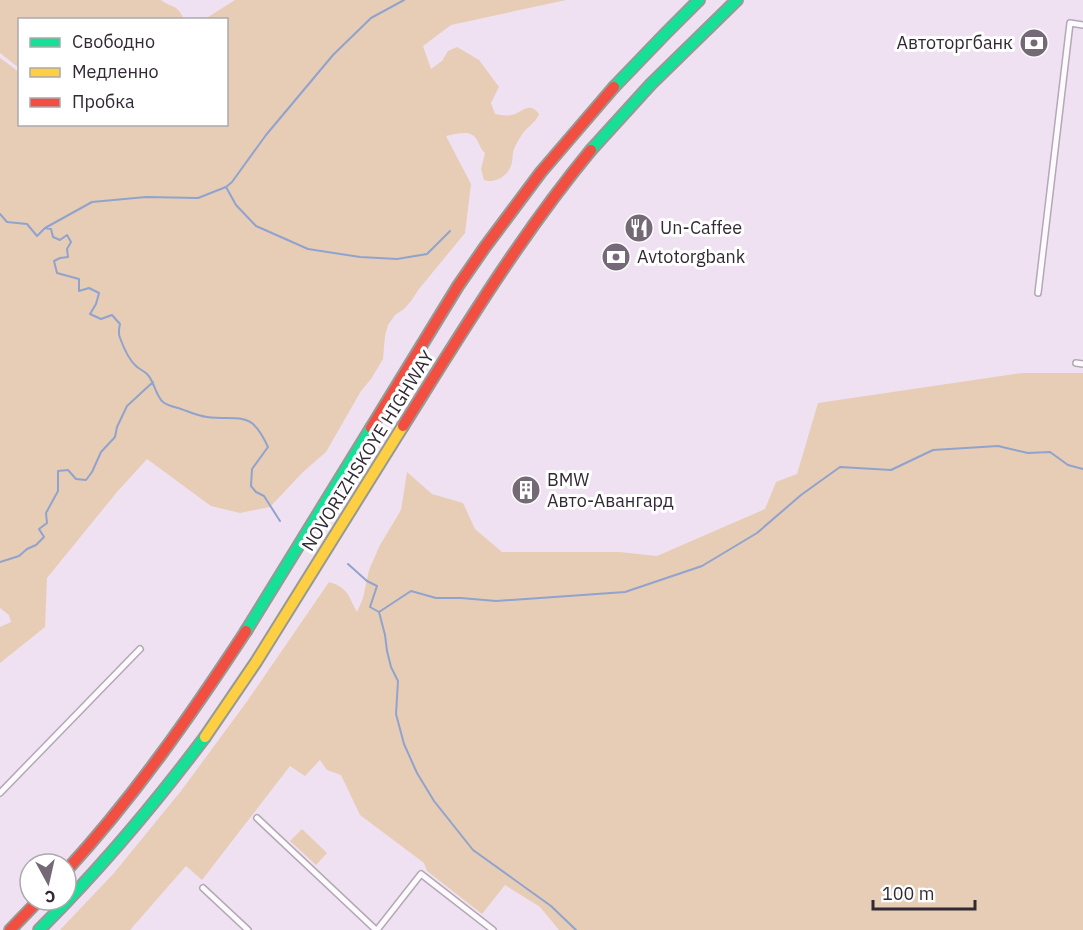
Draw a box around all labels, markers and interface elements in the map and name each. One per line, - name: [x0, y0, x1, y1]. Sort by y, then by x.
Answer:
- legend: [18, 18, 228, 126]
- bank icon: Автоторгбанк: [1018, 27, 1050, 59]
- text: Свободно: [72, 30, 155, 53]
- place label: Автоторгбанк: [896, 31, 1013, 54]
- text: Медленно: [72, 60, 159, 83]
- text: Пробка: [72, 90, 135, 113]
- restaurant icon: Un-Caffee: [623, 212, 655, 244]
- place label: Un-Caffee: [660, 216, 742, 239]
- bank icon: Avtotorgbank: [600, 241, 632, 273]
- place label: Avtotorgbank: [637, 245, 746, 268]
- street label: NOVORIZHSKOYE HIGHWAY: [296, 346, 439, 555]
- place label: BMW Авто-Авангард: [547, 468, 674, 512]
- building icon: BMW Авто-Авангард: [510, 474, 542, 506]
- north arrow: [18, 852, 78, 912]
- scale bar: [873, 873, 975, 911]
- text: 100 m: [882, 882, 934, 905]
- text: С: [44, 886, 57, 907]

